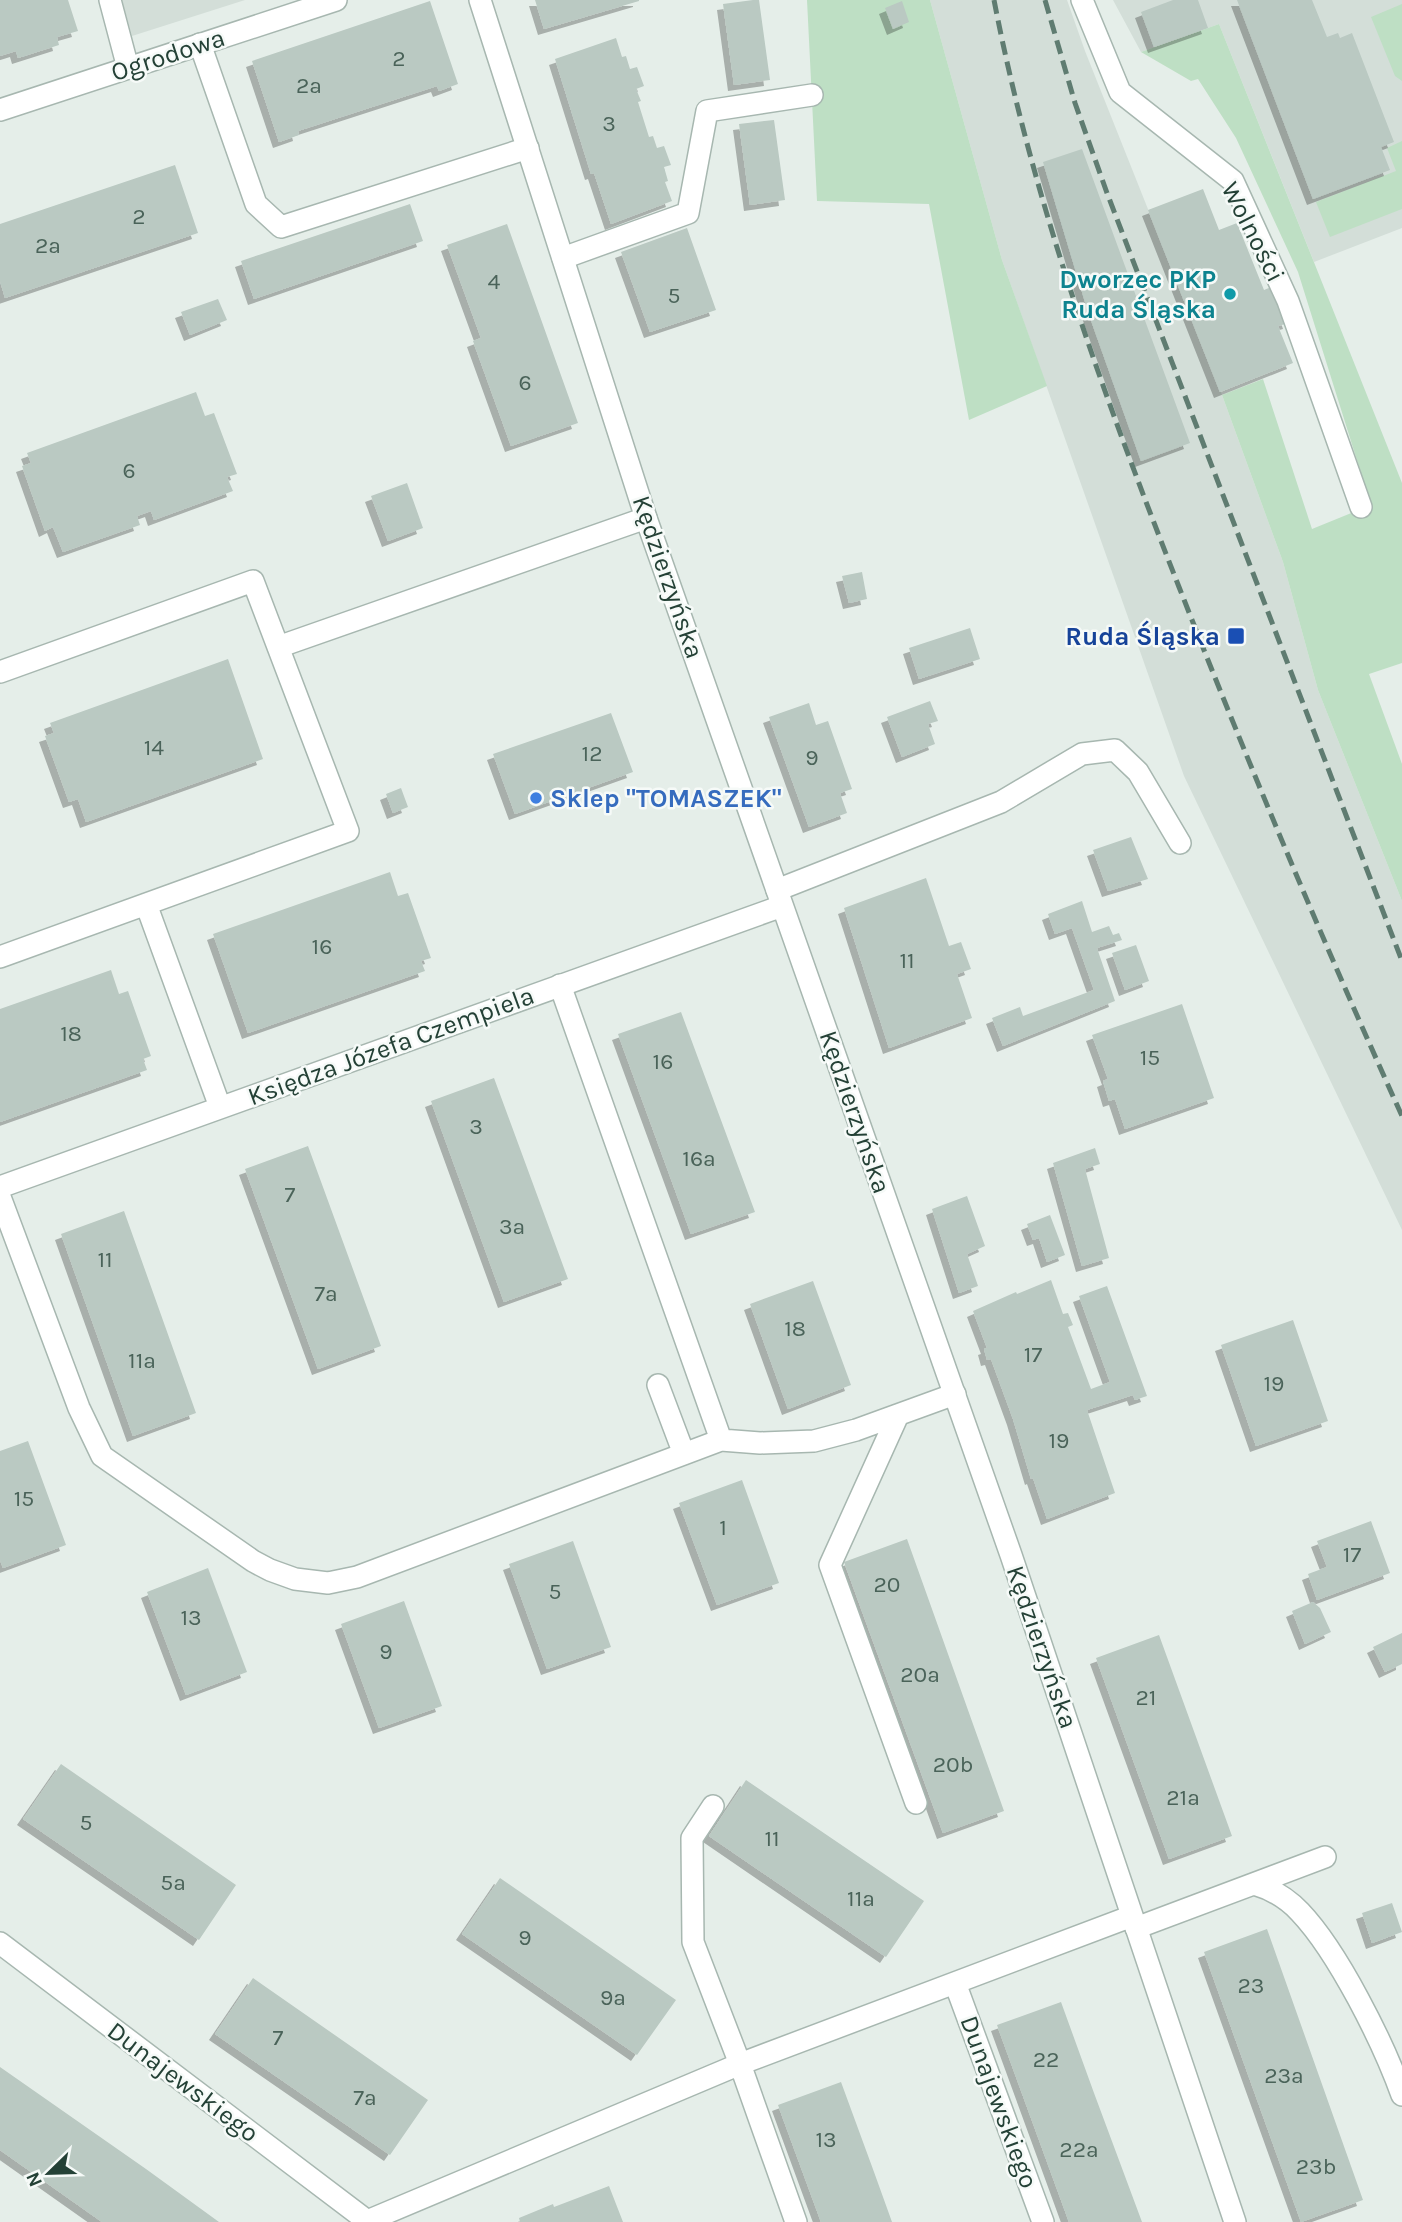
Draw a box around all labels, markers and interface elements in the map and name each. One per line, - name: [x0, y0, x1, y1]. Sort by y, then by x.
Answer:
- street label: Ogrodowa: [107, 22, 229, 88]
- house number: 2: [392, 45, 406, 72]
- house number: 2a: [296, 72, 322, 99]
- house number: 3: [602, 110, 616, 137]
- street label: Wolności: [1215, 177, 1291, 287]
- house number: 2: [132, 203, 146, 230]
- house number: 2a: [35, 232, 61, 259]
- place label: Dworzec PKP Ruda Śląska: [1059, 264, 1216, 325]
- house number: 4: [488, 268, 501, 295]
- house number: 5: [668, 282, 680, 309]
- marker: Dworzec PKP Ruda Śląska: [1222, 286, 1238, 302]
- house number: 6: [518, 369, 532, 396]
- house number: 6: [122, 457, 136, 484]
- street label: Kędzierzyńska: [626, 492, 710, 662]
- place label: Ruda Śląska: [1065, 620, 1220, 652]
- marker: Ruda Śląska: [1226, 626, 1246, 646]
- house number: 14: [144, 734, 164, 761]
- house number: 12: [582, 740, 602, 767]
- house number: 9: [805, 744, 819, 771]
- place label: Sklep "TOMASZEK": [550, 783, 782, 814]
- marker: Sklep "TOMASZEK": [528, 790, 544, 806]
- house number: 16: [312, 933, 332, 960]
- house number: 11: [899, 947, 915, 974]
- street label: Księdza Józefa Czempiela: [244, 980, 538, 1112]
- house number: 18: [60, 1020, 82, 1047]
- street label: Kędzierzyńska: [813, 1027, 897, 1197]
- house number: 15: [1140, 1044, 1160, 1071]
- house number: 16: [653, 1048, 673, 1075]
- house number: 3: [469, 1113, 483, 1140]
- house number: 16a: [682, 1145, 716, 1172]
- house number: 7: [285, 1181, 296, 1208]
- house number: 3a: [499, 1213, 525, 1240]
- house number: 11: [97, 1246, 113, 1273]
- house number: 7a: [314, 1280, 338, 1307]
- house number: 18: [784, 1315, 806, 1342]
- house number: 17: [1024, 1341, 1042, 1368]
- house number: 11a: [128, 1347, 156, 1374]
- house number: 19: [1264, 1370, 1284, 1397]
- house number: 19: [1049, 1427, 1069, 1454]
- house number: 15: [14, 1485, 34, 1512]
- house number: 1: [719, 1514, 727, 1541]
- house number: 17: [1343, 1541, 1361, 1568]
- street label: Kędzierzyńska: [1000, 1562, 1084, 1732]
- house number: 20: [874, 1571, 900, 1598]
- house number: 5: [549, 1578, 561, 1605]
- house number: 13: [180, 1604, 202, 1631]
- house number: 9: [379, 1638, 393, 1665]
- house number: 20a: [900, 1661, 940, 1688]
- house number: 21: [1136, 1684, 1156, 1711]
- house number: 20b: [933, 1751, 973, 1778]
- house number: 21a: [1166, 1784, 1200, 1811]
- house number: 5: [80, 1809, 92, 1836]
- house number: 11: [764, 1825, 780, 1852]
- house number: 5a: [160, 1869, 186, 1896]
- house number: 11a: [847, 1885, 875, 1912]
- house number: 9: [518, 1924, 532, 1951]
- house number: 23: [1238, 1972, 1264, 1999]
- house number: 9a: [600, 1984, 626, 2011]
- street label: Dunajewskiego: [953, 2011, 1045, 2193]
- street label: Dunajewskiego: [101, 2015, 265, 2149]
- house number: 7: [273, 2024, 284, 2051]
- house number: 22: [1033, 2046, 1059, 2073]
- house number: 23a: [1264, 2062, 1304, 2089]
- house number: 7a: [353, 2084, 377, 2111]
- house number: 13: [815, 2126, 837, 2153]
- house number: 22a: [1059, 2136, 1099, 2163]
- north arrow: [14, 2138, 84, 2208]
- house number: 23b: [1296, 2153, 1336, 2180]
- text: N: [21, 2169, 47, 2190]

